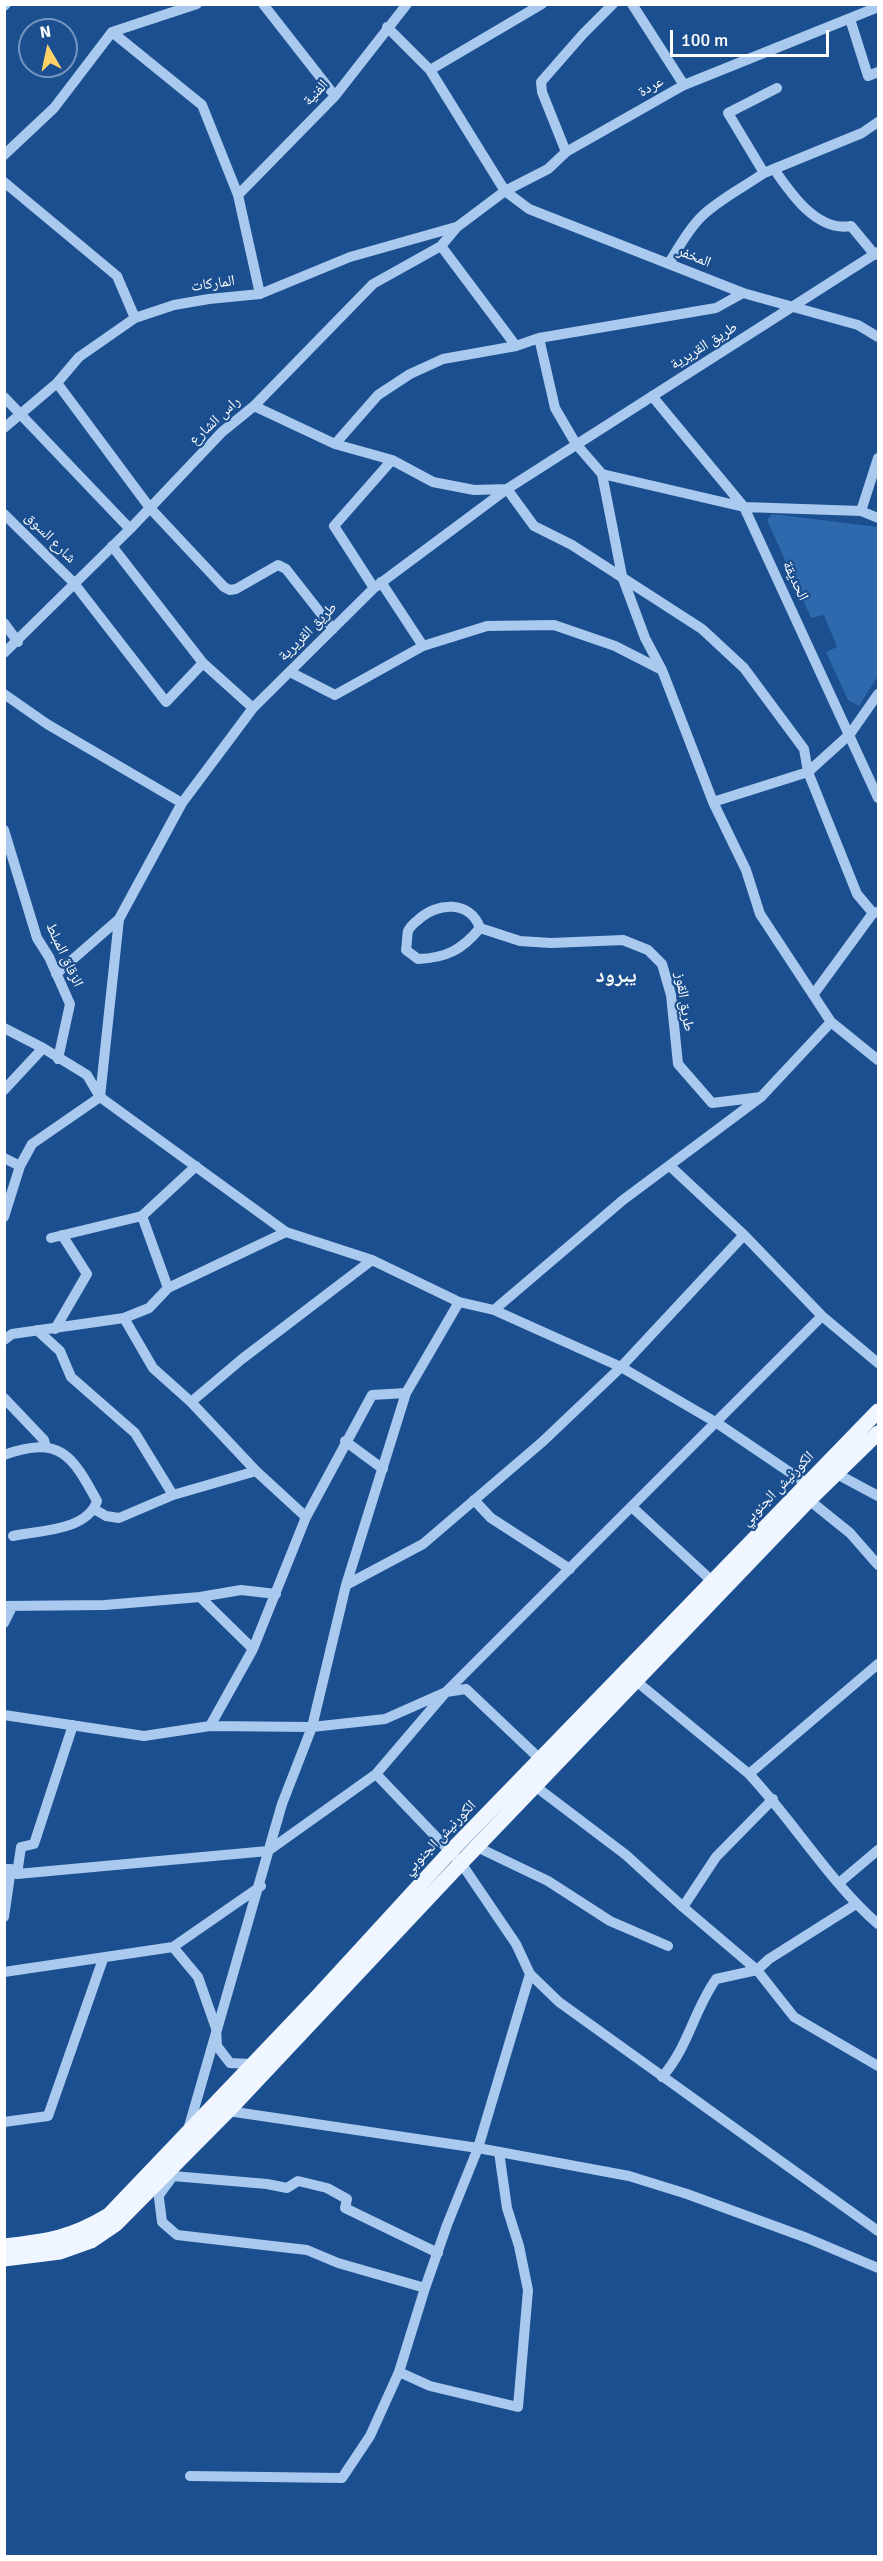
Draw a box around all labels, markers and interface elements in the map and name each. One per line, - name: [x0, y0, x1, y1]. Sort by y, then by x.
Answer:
- north arrow: [18, 18, 78, 78]
- scale bar: [673, 18, 832, 56]
- text: N: [38, 21, 53, 43]
- text: 100 m: [681, 29, 728, 51]
- street label: عردة: [635, 73, 667, 101]
- street label: الفنية: [299, 76, 333, 110]
- street label: المخفر: [674, 242, 714, 272]
- street label: الماركات: [190, 272, 236, 296]
- street label: طريق القريرية: [667, 318, 741, 374]
- street label: راس الشارع: [186, 393, 244, 449]
- street label: شارع السوق: [21, 509, 79, 567]
- street label: الحديقة: [778, 558, 812, 604]
- street label: طريق القريرية: [275, 599, 341, 665]
- street label: الزقاق المبلط: [41, 920, 87, 990]
- district label: يبرود: [595, 963, 637, 989]
- street label: طريق القوز: [670, 971, 698, 1033]
- street label: الكورنيش الجنوبي: [738, 1448, 818, 1530]
- street label: الكورنيش الجنوبي: [400, 1797, 480, 1879]

